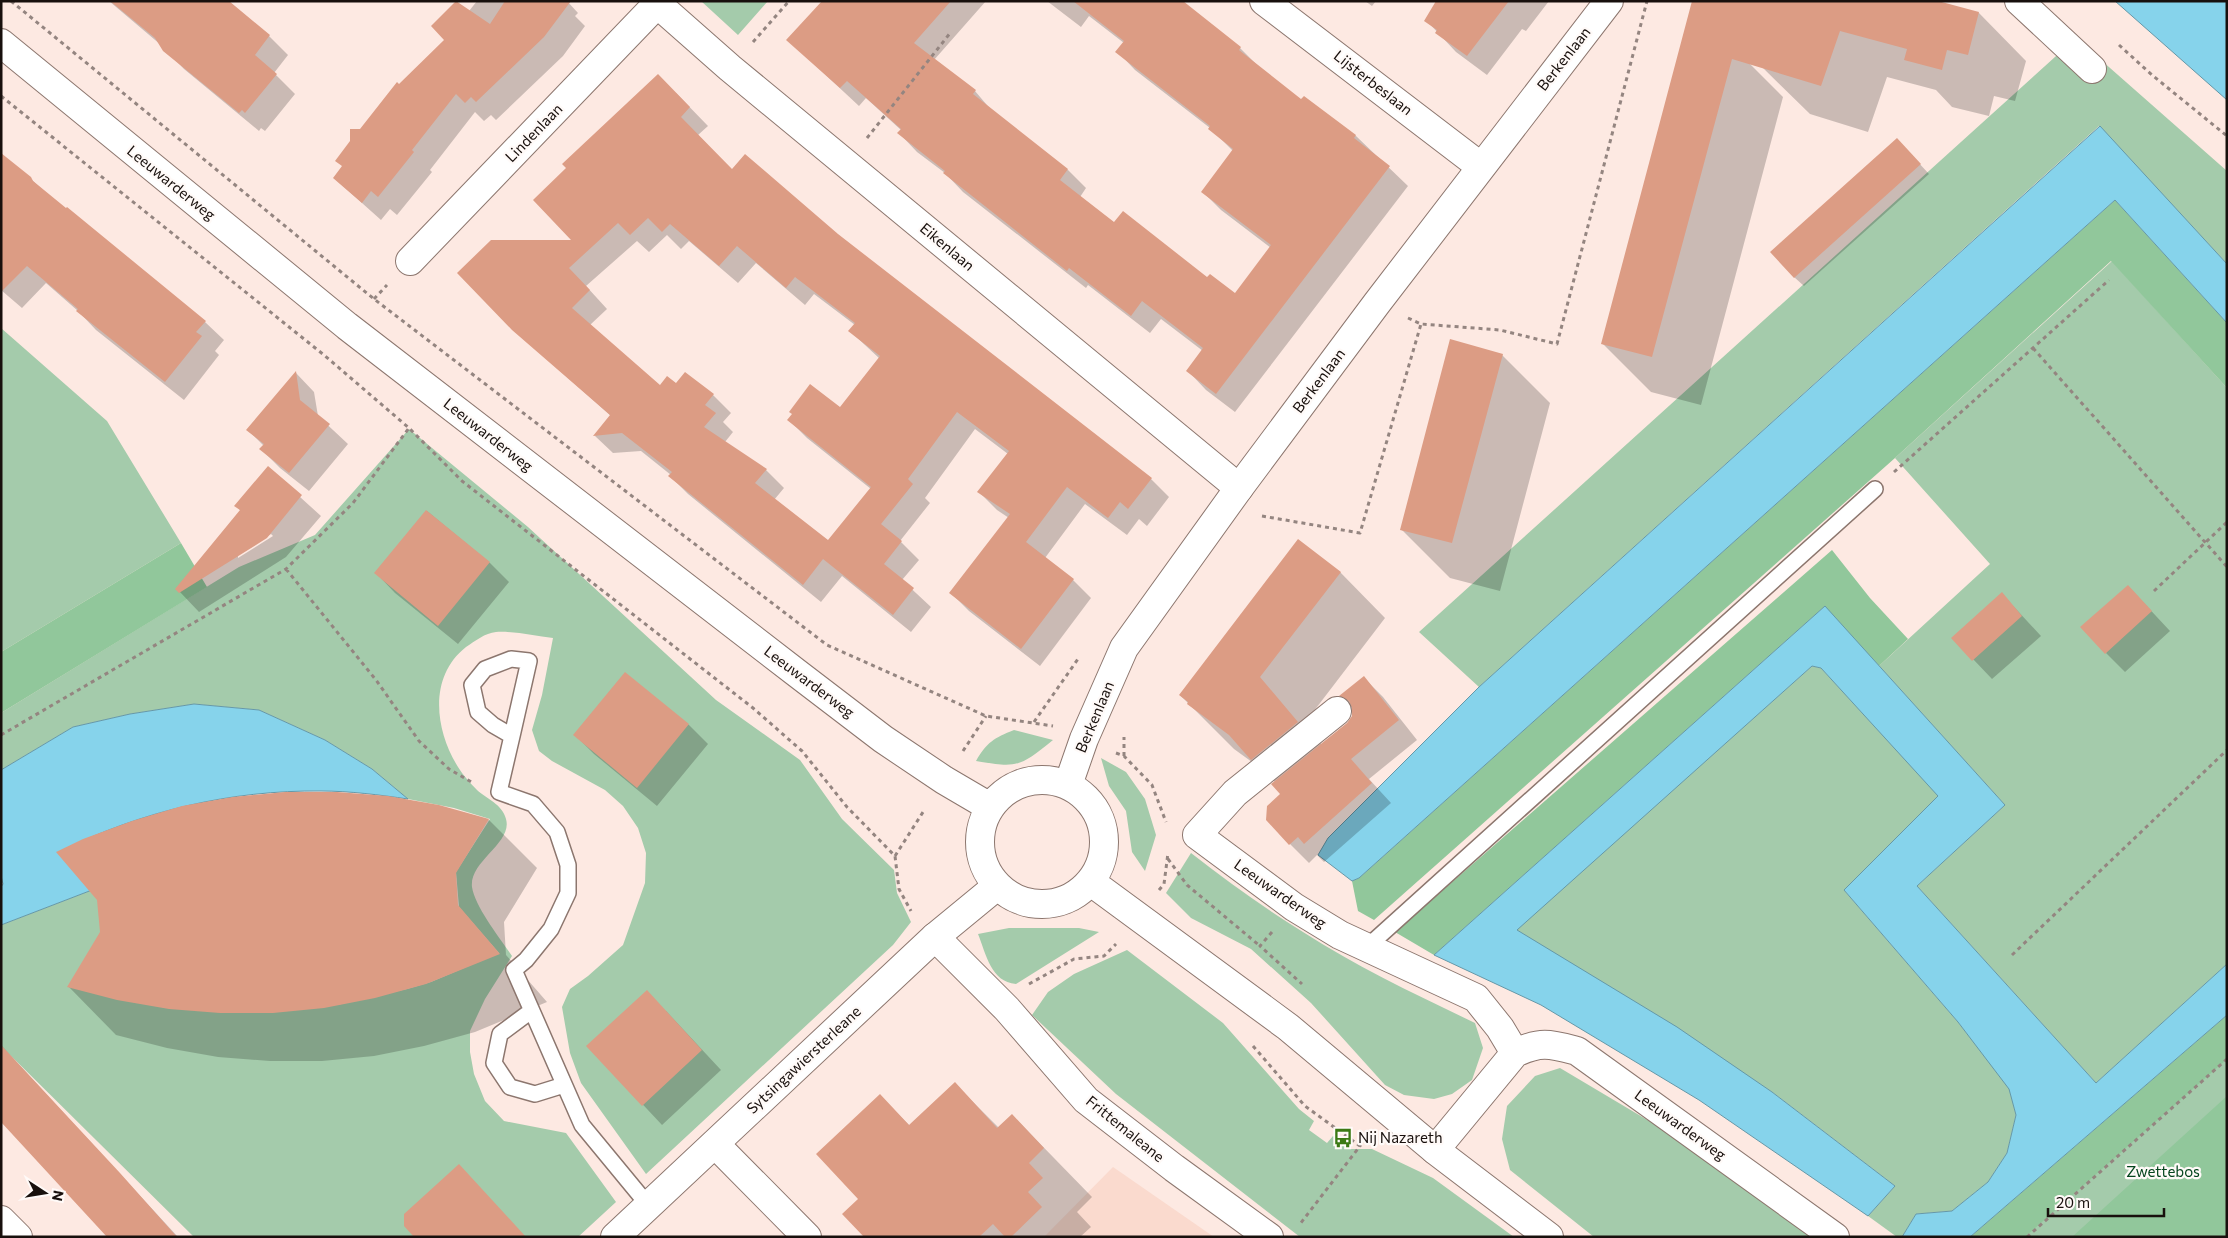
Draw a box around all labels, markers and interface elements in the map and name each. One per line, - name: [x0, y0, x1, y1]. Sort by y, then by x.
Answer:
- street label: Berkenlaan: [1533, 23, 1594, 94]
- street label: Lijsterbeslaan: [1331, 46, 1416, 118]
- street label: Lindenlaan: [501, 99, 566, 165]
- street label: Leeuwarderweg: [124, 141, 219, 223]
- street label: Eikenlaan: [917, 218, 978, 274]
- street label: Berkenlaan: [1288, 345, 1348, 416]
- street label: Leeuwarderweg: [440, 394, 537, 475]
- street label: Leeuwarderweg: [761, 641, 858, 721]
- street label: Berkenlaan: [1071, 678, 1117, 755]
- street label: Leeuwarderweg: [1231, 855, 1330, 932]
- street label: Sytsingawiersterleane: [742, 1002, 864, 1117]
- street label: Leeuwarderweg: [1631, 1085, 1730, 1163]
- street label: Frittemaleane: [1083, 1091, 1168, 1165]
- bus stop icon: Nij Nazareth: [1332, 1127, 1354, 1149]
- place label: Nij Nazareth: [1358, 1128, 1443, 1146]
- park label: Zwettebos: [2126, 1162, 2200, 1180]
- north arrow: [20, 1168, 70, 1218]
- scale bar: [2048, 1186, 2164, 1218]
- text: N: [49, 1189, 68, 1203]
- text: 20 m: [2056, 1193, 2090, 1211]

